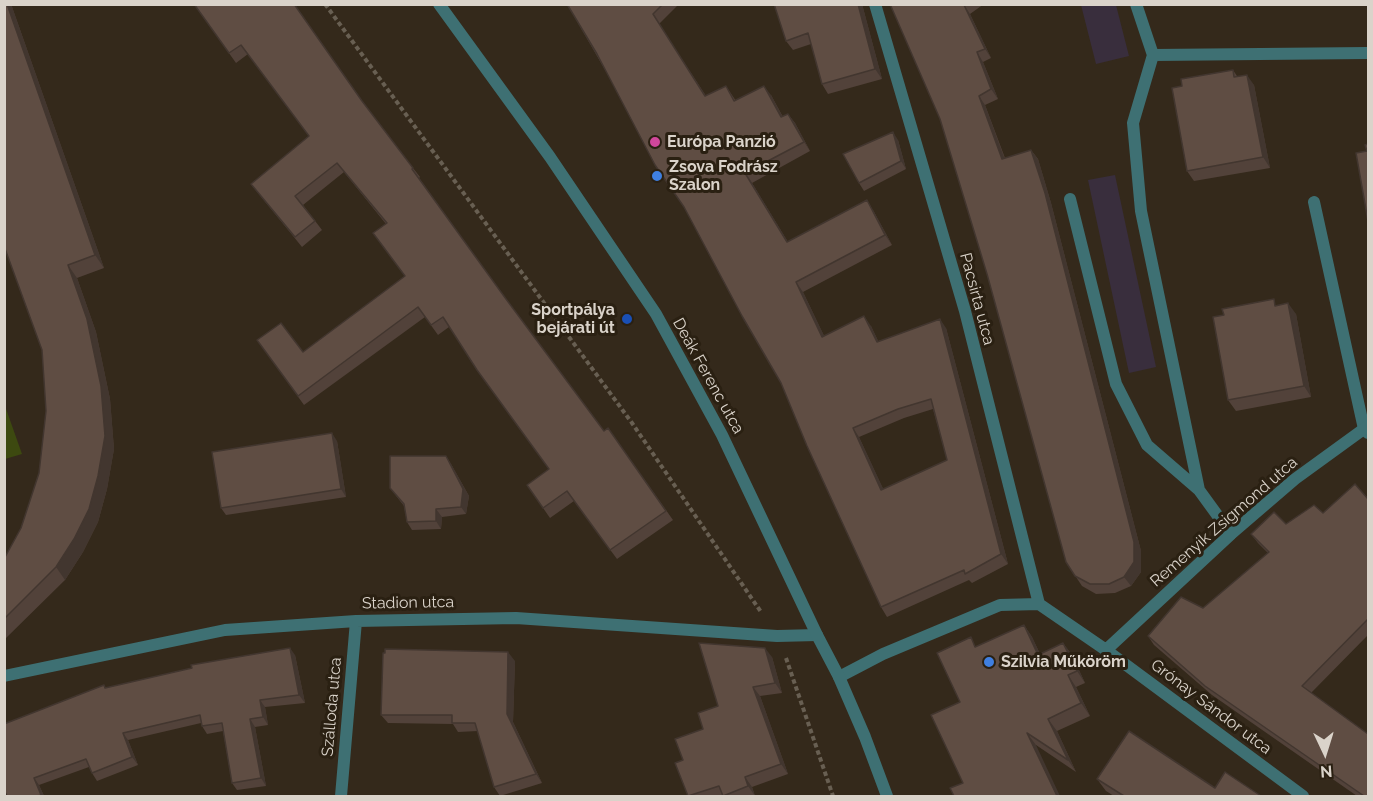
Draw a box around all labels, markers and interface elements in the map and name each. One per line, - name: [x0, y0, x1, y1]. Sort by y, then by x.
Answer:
- place label: Európa Panzió: [667, 132, 776, 152]
- marker: Európa Panzió: [648, 135, 662, 149]
- place label: Zsova Fodrász Szalon: [669, 157, 778, 195]
- marker: Zsova Fodrász Szalon: [650, 169, 664, 183]
- street label: Pacsirta utca: [955, 251, 999, 347]
- place label: Sportpálya bejárati út: [531, 300, 615, 338]
- marker: Sportpálya bejárati út: [620, 312, 634, 326]
- street label: Deák Ferenc utca: [668, 315, 748, 437]
- street label: Remenyik Zsigmond utca: [1147, 453, 1301, 591]
- street label: Stadion utca: [362, 593, 454, 613]
- place label: Szilvia Műköröm: [1001, 652, 1126, 672]
- marker: Szilvia Műköröm: [982, 655, 996, 669]
- street label: Grónay Sándor utca: [1147, 655, 1275, 759]
- street label: Szálloda utca: [318, 657, 346, 757]
- north arrow: [1295, 723, 1355, 783]
- text: N: [1320, 762, 1333, 781]

